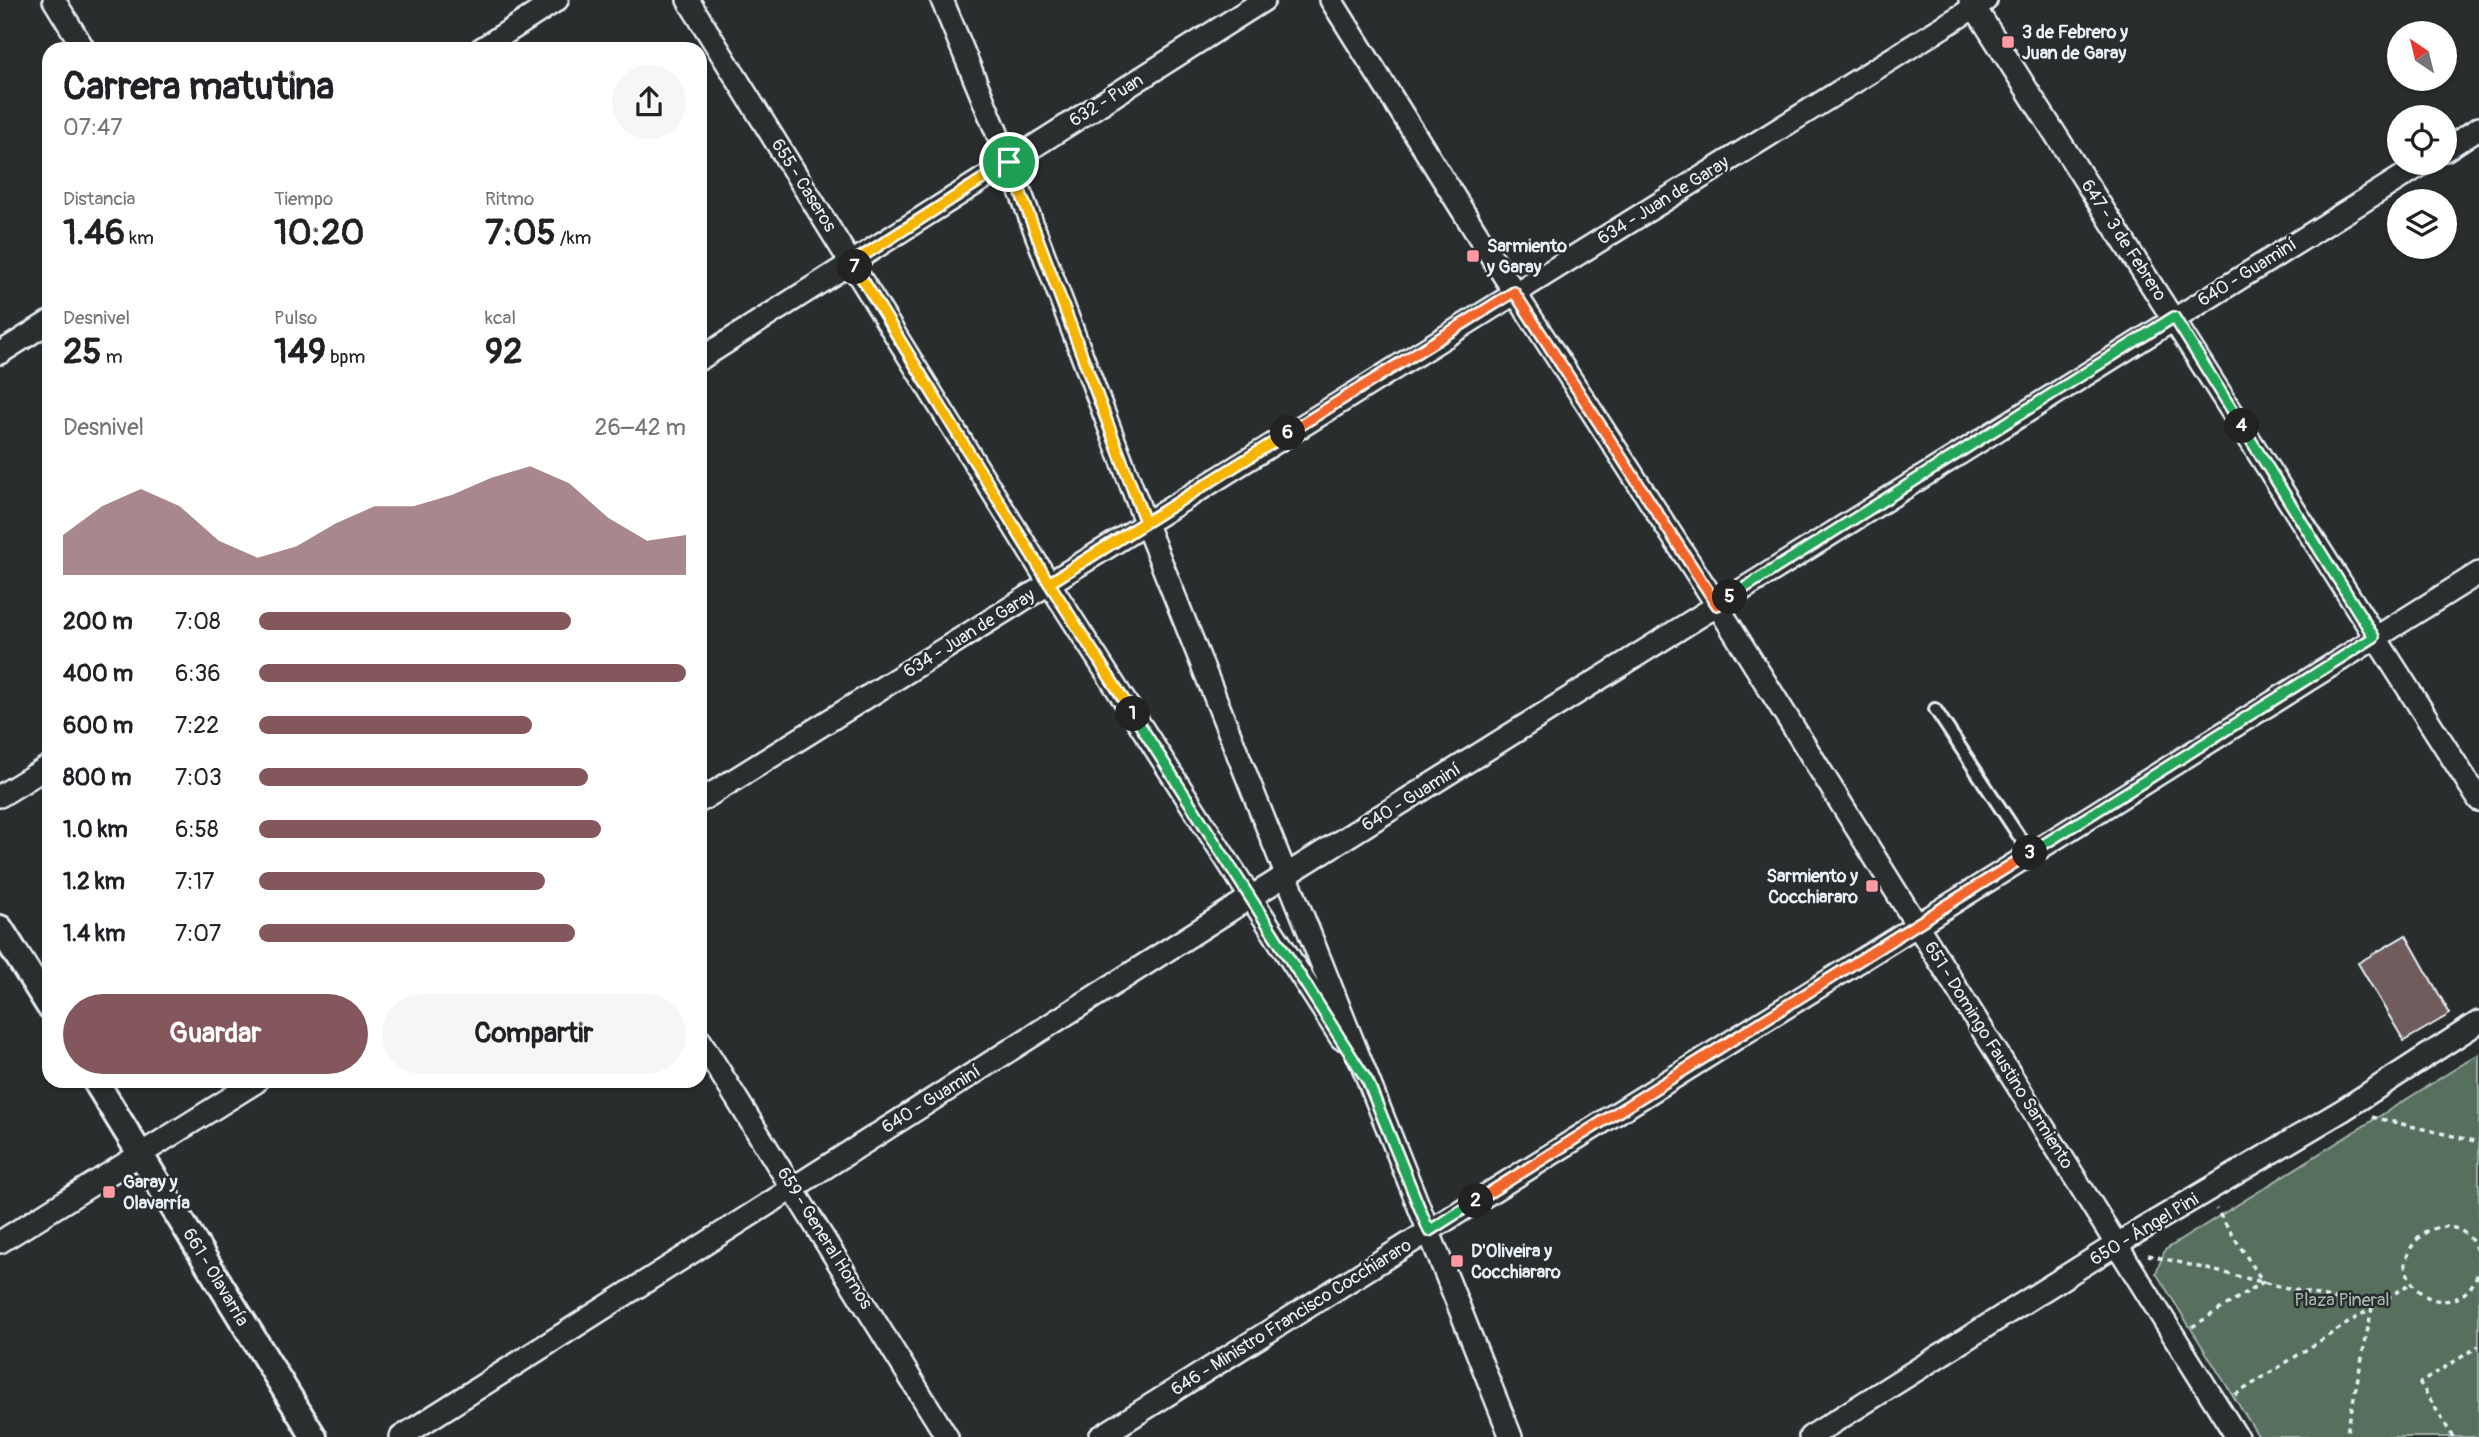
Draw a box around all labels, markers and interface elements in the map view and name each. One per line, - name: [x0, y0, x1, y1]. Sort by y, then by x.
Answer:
- place label: 3 de Febrero y Juan de Garay: [2022, 21, 2128, 65]
- north arrow: [2387, 21, 2457, 91]
- map controls: [2387, 21, 2457, 259]
- marker: 3 de Febrero y Juan de Garay: [2000, 34, 2016, 50]
- text: Carrera matutina: [63, 63, 334, 111]
- button: share: [612, 65, 686, 139]
- street label: 632 - Puan: [1065, 69, 1148, 132]
- button: locate: [2387, 105, 2457, 175]
- text: 07:47: [63, 113, 123, 142]
- pin: [979, 132, 1039, 192]
- street label: 655 - Caseros: [766, 134, 841, 236]
- icon: arrive: [990, 143, 1028, 181]
- street label: 634 - Juan de Garay: [1593, 151, 1733, 250]
- street label: 647 - 3 de Febrero: [2076, 175, 2172, 306]
- text: Distancia: [63, 187, 135, 211]
- text: Tiempo: [274, 187, 333, 211]
- text: Ritmo: [485, 187, 534, 211]
- button: layers: [2387, 189, 2457, 259]
- text: 1.46: [63, 211, 125, 255]
- text: 10:20: [274, 211, 364, 255]
- text: 7:05: [485, 211, 556, 255]
- text: km: [125, 226, 154, 250]
- text: /km: [556, 226, 592, 250]
- street label: 640 - Guaminí: [2194, 233, 2301, 312]
- place label: Sarmiento y Garay: [1486, 235, 1567, 279]
- marker: Sarmiento y Garay: [1465, 248, 1481, 264]
- pin: 7: [838, 250, 872, 284]
- text: 7: [849, 254, 860, 278]
- text: Desnivel: [63, 306, 130, 330]
- text: Pulso: [274, 306, 317, 330]
- text: kcal: [485, 306, 516, 330]
- text: 25: [63, 330, 102, 374]
- text: 149: [274, 330, 326, 374]
- text: 92: [485, 330, 523, 374]
- text: m: [102, 345, 123, 369]
- text: bpm: [326, 345, 365, 369]
- pin: 4: [2224, 408, 2260, 444]
- text: Desnivel: [63, 413, 144, 442]
- text: 26–42 m: [595, 413, 686, 442]
- text: 4: [2236, 413, 2247, 437]
- pin: 6: [1270, 416, 1306, 450]
- text: 6: [1282, 420, 1293, 444]
- pin: 5: [1712, 580, 1748, 614]
- street label: 634 - Juan de Garay: [899, 584, 1039, 683]
- text: 5: [1724, 584, 1735, 608]
- text: 200 m: [63, 607, 133, 636]
- text: 7:08: [175, 607, 221, 636]
- text: 400 m: [63, 659, 133, 688]
- text: 6:36: [175, 659, 221, 688]
- pin: 1: [1116, 696, 1150, 732]
- text: 1: [1129, 701, 1136, 725]
- text: 600 m: [63, 711, 133, 740]
- text: 7:22: [175, 711, 219, 740]
- street label: 640 - Guaminí: [1358, 758, 1465, 837]
- text: 800 m: [63, 763, 131, 792]
- text: 7:03: [175, 763, 222, 792]
- text: 1.0 km: [63, 815, 128, 844]
- text: 6:58: [175, 815, 219, 844]
- pin: 3: [2012, 836, 2048, 870]
- text: 3: [2024, 840, 2035, 864]
- place label: Sarmiento y Cocchiararo: [1766, 865, 1858, 909]
- text: 1.2 km: [63, 867, 125, 896]
- text: 7:17: [175, 867, 214, 896]
- marker: Sarmiento y Cocchiararo: [1864, 878, 1880, 894]
- text: 1.4 km: [63, 919, 125, 948]
- text: 7:07: [175, 919, 221, 948]
- street label: 651 - Domingo Faustino Sarmiento: [1919, 937, 2078, 1174]
- button: Guardar: [63, 994, 368, 1074]
- button: Compartir: [382, 994, 686, 1074]
- street label: 640 - Guaminí: [878, 1060, 985, 1139]
- street label: 659 - General Hornos: [772, 1163, 878, 1314]
- place label: Garay y Olavarría: [123, 1171, 190, 1215]
- marker: Garay y Olavarría: [101, 1184, 117, 1200]
- pin: 2: [1458, 1184, 1494, 1218]
- text: 2: [1470, 1188, 1481, 1212]
- street label: 650 - Ángel Pini: [2086, 1188, 2203, 1271]
- street label: 661 - Olavarría: [177, 1224, 254, 1330]
- street label: 646 - Ministro Francisco Cocchiararo: [1167, 1233, 1416, 1401]
- place label: D'Oliveira y Cocchiararo: [1471, 1240, 1561, 1284]
- marker: D'Oliveira y Cocchiararo: [1449, 1253, 1465, 1269]
- park label: Plaza Pineral: [2294, 1289, 2390, 1312]

